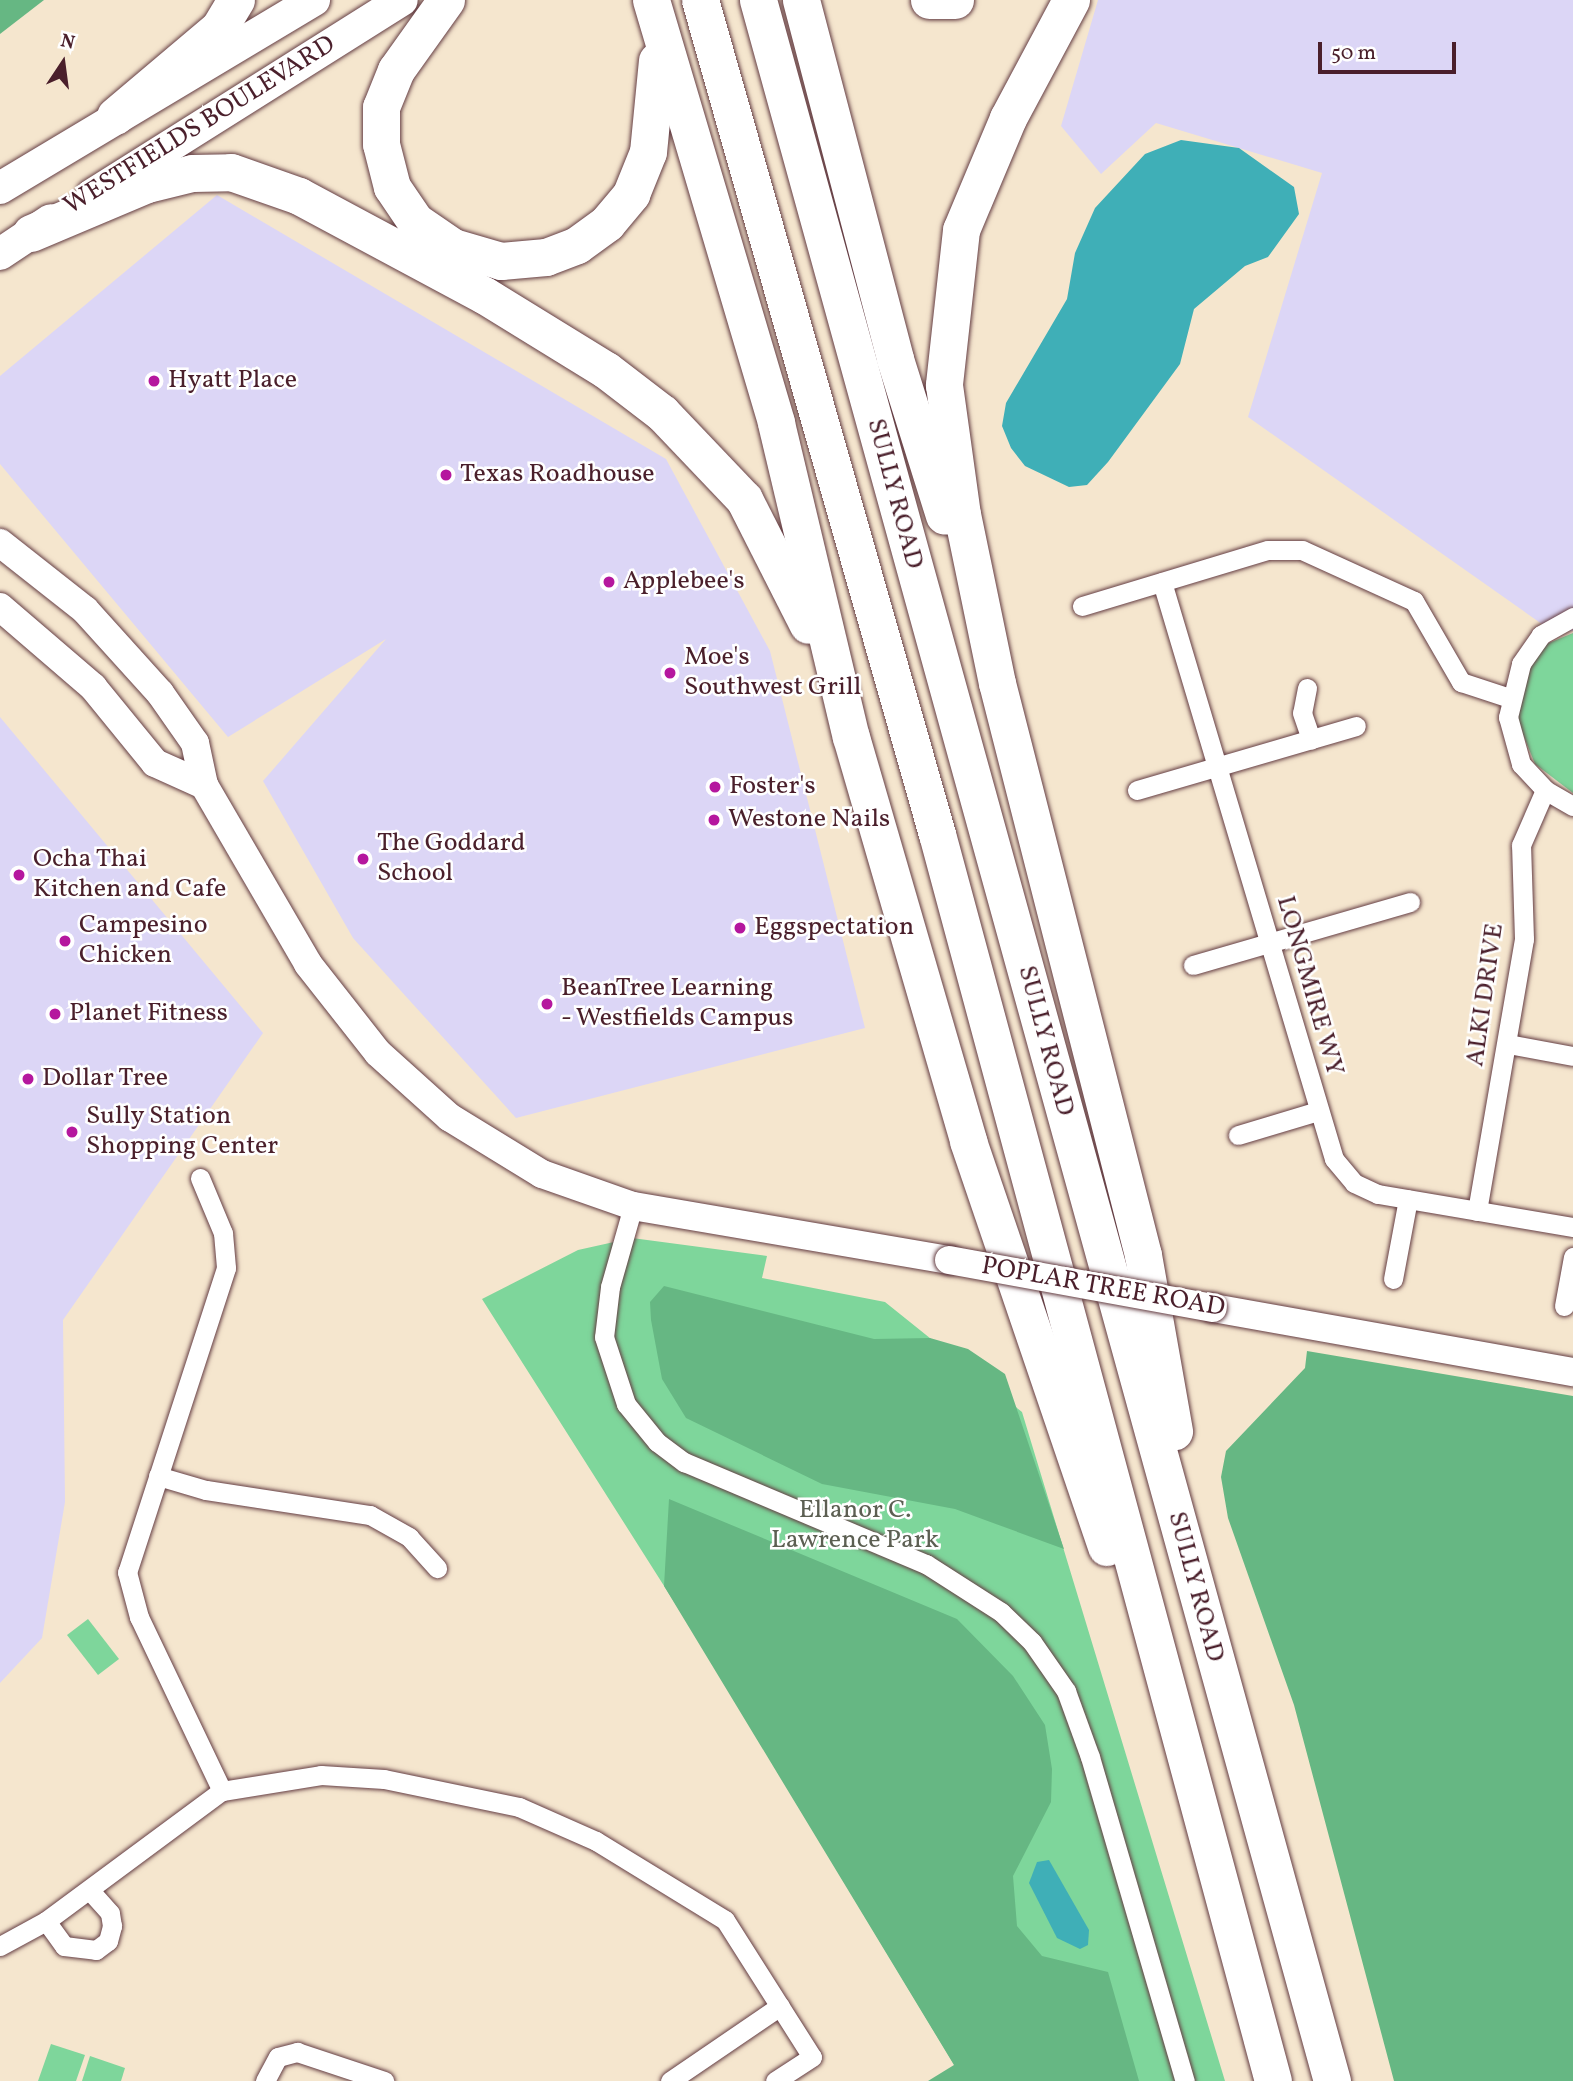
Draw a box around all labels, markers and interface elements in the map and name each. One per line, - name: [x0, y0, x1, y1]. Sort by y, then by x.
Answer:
- north arrow: [28, 28, 98, 98]
- text: N: [58, 28, 77, 57]
- scale bar: [1321, 28, 1459, 72]
- street label: WESTFIELDS BOULEVARD: [59, 30, 341, 222]
- text: 50 m: [1331, 39, 1376, 68]
- place label: Hyatt Place: [168, 365, 297, 397]
- marker: Hyatt Place: [146, 373, 162, 389]
- street label: SULLY ROAD: [859, 415, 929, 573]
- place label: Texas Roadhouse: [460, 459, 655, 491]
- marker: Texas Roadhouse: [438, 467, 454, 483]
- place label: Applebee's: [623, 566, 745, 598]
- marker: Applebee's: [601, 574, 617, 590]
- place label: Moe's Southwest Grill: [684, 642, 861, 704]
- marker: Moe's Southwest Grill: [662, 665, 678, 681]
- place label: Foster's: [729, 771, 816, 803]
- marker: Foster's: [707, 779, 723, 795]
- place label: Westone Nails: [728, 804, 890, 836]
- marker: Westone Nails: [706, 812, 722, 828]
- place label: The Goddard School: [377, 828, 525, 890]
- place label: Ocha Thai Kitchen and Cafe: [33, 844, 226, 906]
- marker: The Goddard School: [355, 851, 371, 867]
- marker: Ocha Thai Kitchen and Cafe: [11, 867, 27, 883]
- street label: LONGMIRE WY: [1268, 892, 1350, 1080]
- place label: Campesino Chicken: [79, 910, 207, 972]
- place label: Eggspectation: [754, 912, 914, 944]
- marker: Eggspectation: [732, 920, 748, 936]
- street label: ALKI DRIVE: [1461, 921, 1511, 1069]
- marker: Campesino Chicken: [57, 933, 73, 949]
- street label: SULLY ROAD: [1010, 962, 1080, 1120]
- place label: BeanTree Learning - Westfields Campus: [561, 973, 795, 1034]
- marker: BeanTree Learning - Westfields Campus: [539, 996, 555, 1012]
- place label: Planet Fitness: [69, 998, 228, 1030]
- marker: Planet Fitness: [47, 1006, 63, 1022]
- place label: Dollar Tree: [42, 1063, 169, 1095]
- marker: Dollar Tree: [20, 1071, 36, 1087]
- place label: Sully Station Shopping Center: [86, 1101, 278, 1162]
- marker: Sully Station Shopping Center: [64, 1124, 80, 1140]
- street label: POPLAR TREE ROAD: [978, 1251, 1228, 1325]
- park label: Ellanor C. Lawrence Park: [771, 1495, 939, 1556]
- street label: SULLY ROAD: [1160, 1508, 1230, 1666]

